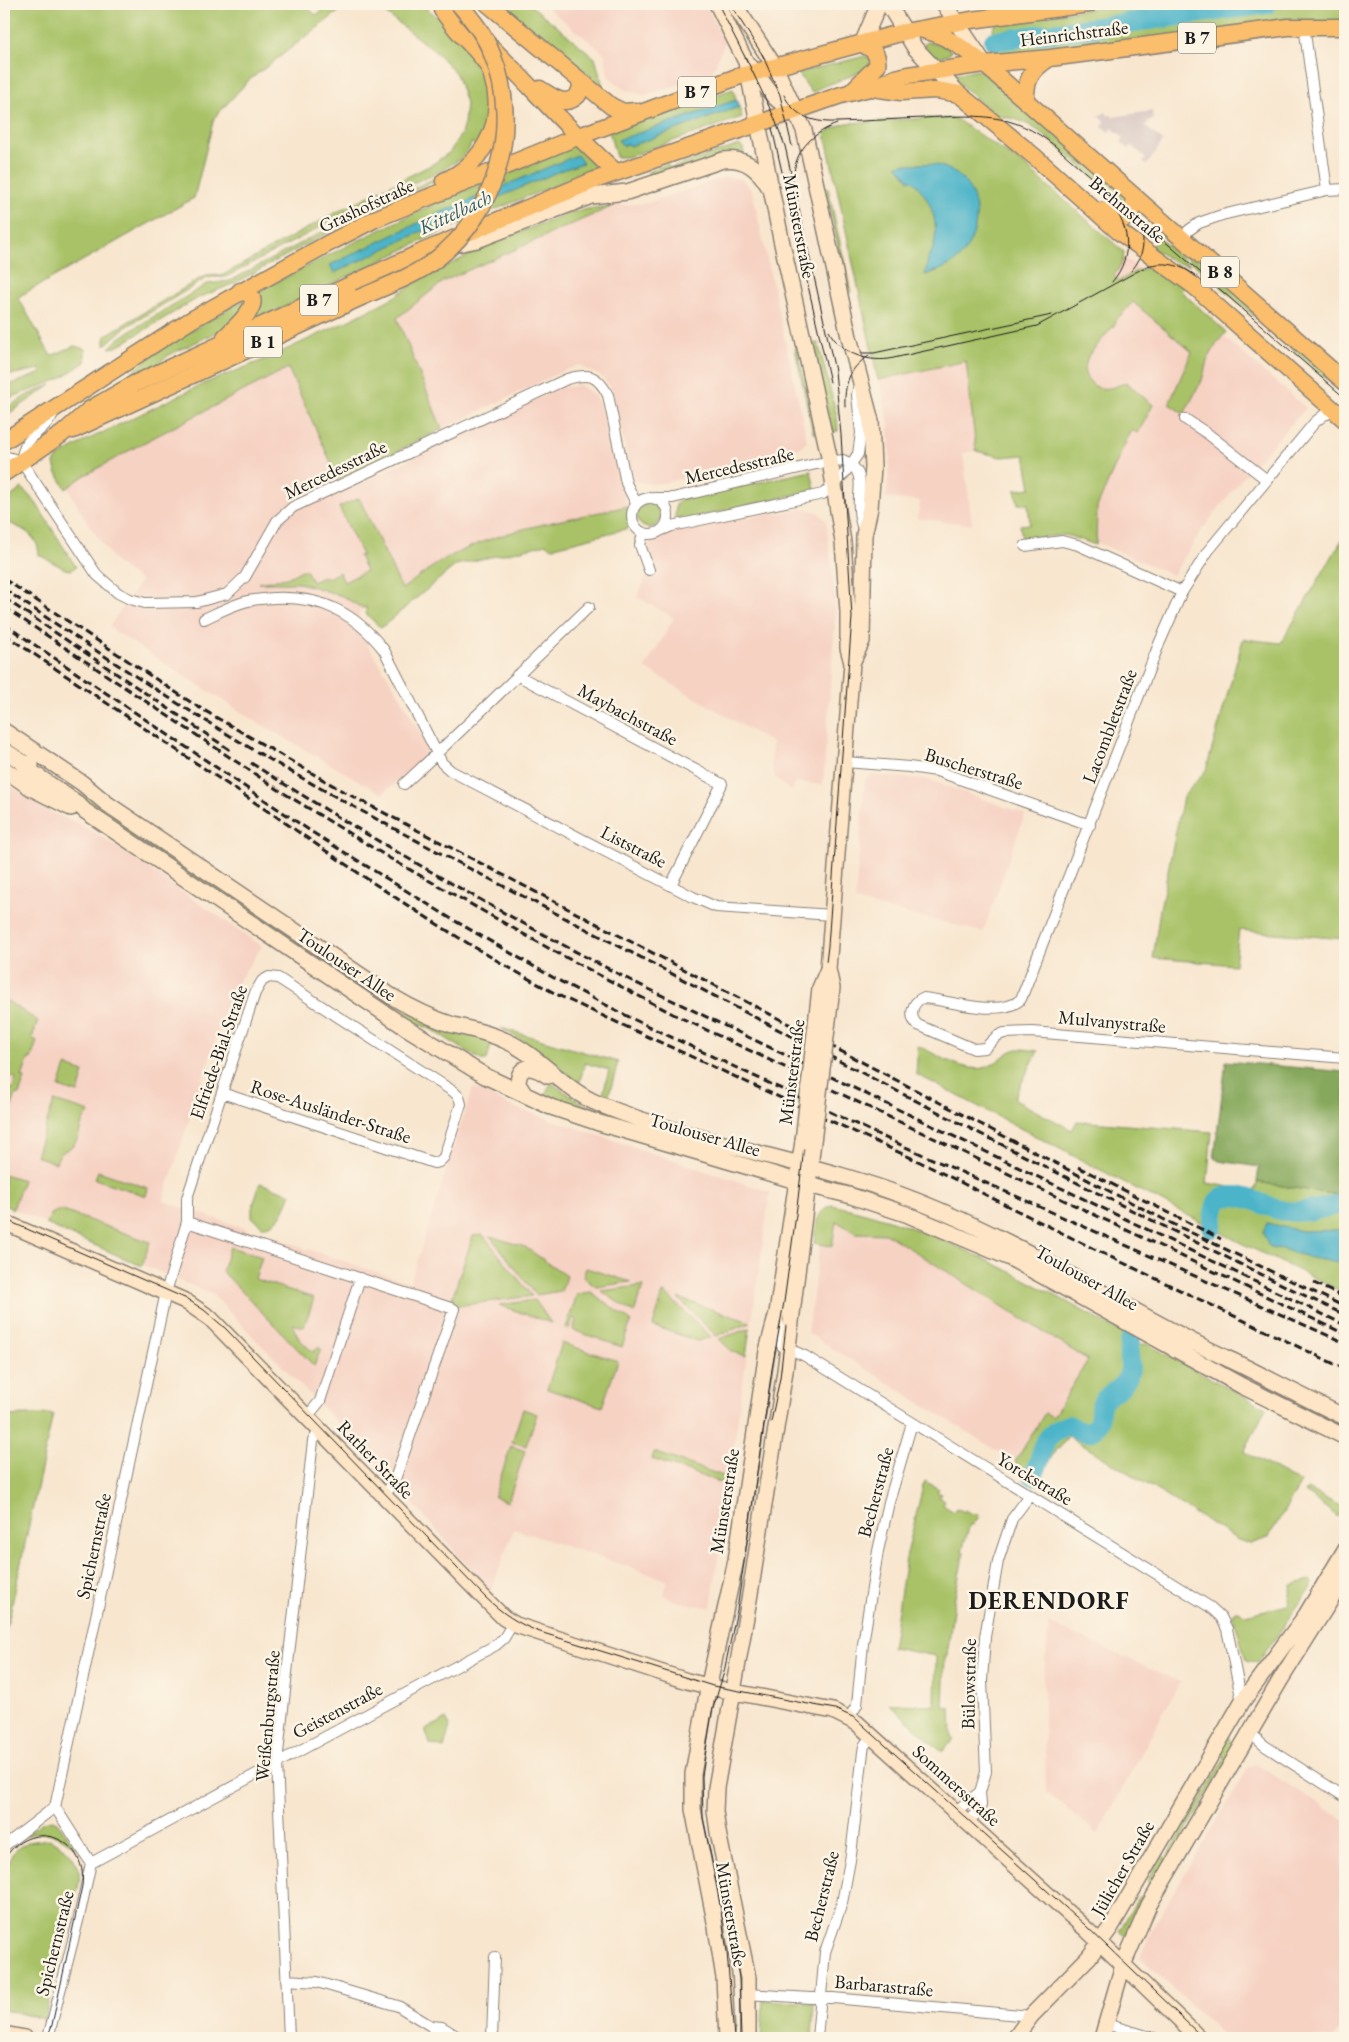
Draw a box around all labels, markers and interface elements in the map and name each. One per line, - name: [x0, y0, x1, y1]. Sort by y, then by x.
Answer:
- street label: Heinrichstraße: [1018, 14, 1130, 53]
- road number: B 7: [1178, 22, 1216, 54]
- road number: B 7: [678, 76, 716, 108]
- street label: Brehmstraße: [1084, 170, 1171, 249]
- street label: Münsterstraße: [777, 172, 822, 281]
- street label: Grashofstraße: [315, 173, 418, 238]
- water label: Kittelbach: [413, 184, 496, 241]
- road number: B 8: [1201, 256, 1239, 288]
- road number: B 7: [300, 284, 338, 316]
- road number: B 1: [244, 327, 282, 358]
- street label: Mercedesstraße: [280, 434, 391, 505]
- street label: Mercedesstraße: [682, 441, 796, 490]
- street label: Lacombletstraße: [1076, 665, 1143, 787]
- street label: Maybachstraße: [573, 678, 682, 751]
- street label: Buscherstraße: [922, 742, 1026, 795]
- street label: Liststraße: [597, 819, 671, 874]
- street label: Toulouser Allee: [292, 922, 401, 1007]
- street label: Elfriede-Bial-Straße: [184, 982, 253, 1123]
- street label: Mulvanystraße: [1057, 1004, 1167, 1039]
- street label: Münsterstraße: [773, 1018, 810, 1126]
- street label: Rose-Ausländer-Straße: [247, 1074, 414, 1149]
- street label: Toulouser Allee: [646, 1107, 763, 1162]
- street label: Toulouser Allee: [1031, 1239, 1143, 1316]
- street label: Rather Straße: [332, 1415, 419, 1504]
- street label: Becherstraße: [851, 1444, 900, 1540]
- street label: Yorckstraße: [992, 1446, 1077, 1511]
- street label: Münsterstraße: [704, 1447, 745, 1555]
- street label: Spichernstraße: [70, 1491, 117, 1601]
- district label: DERENDORF: [968, 1585, 1130, 1616]
- street label: Bülowstraße: [955, 1638, 982, 1730]
- street label: Weißenburgstraße: [249, 1649, 286, 1783]
- street label: Geistenstraße: [288, 1676, 387, 1745]
- street label: Sommersstraße: [907, 1739, 1006, 1832]
- street label: Jülicher Straße: [1084, 1816, 1160, 1922]
- street label: Becherstraße: [798, 1848, 845, 1944]
- street label: Münsterstraße: [710, 1860, 753, 1968]
- street label: Spichernstraße: [29, 1888, 80, 1998]
- street label: Barbarastraße: [834, 1969, 934, 2002]

